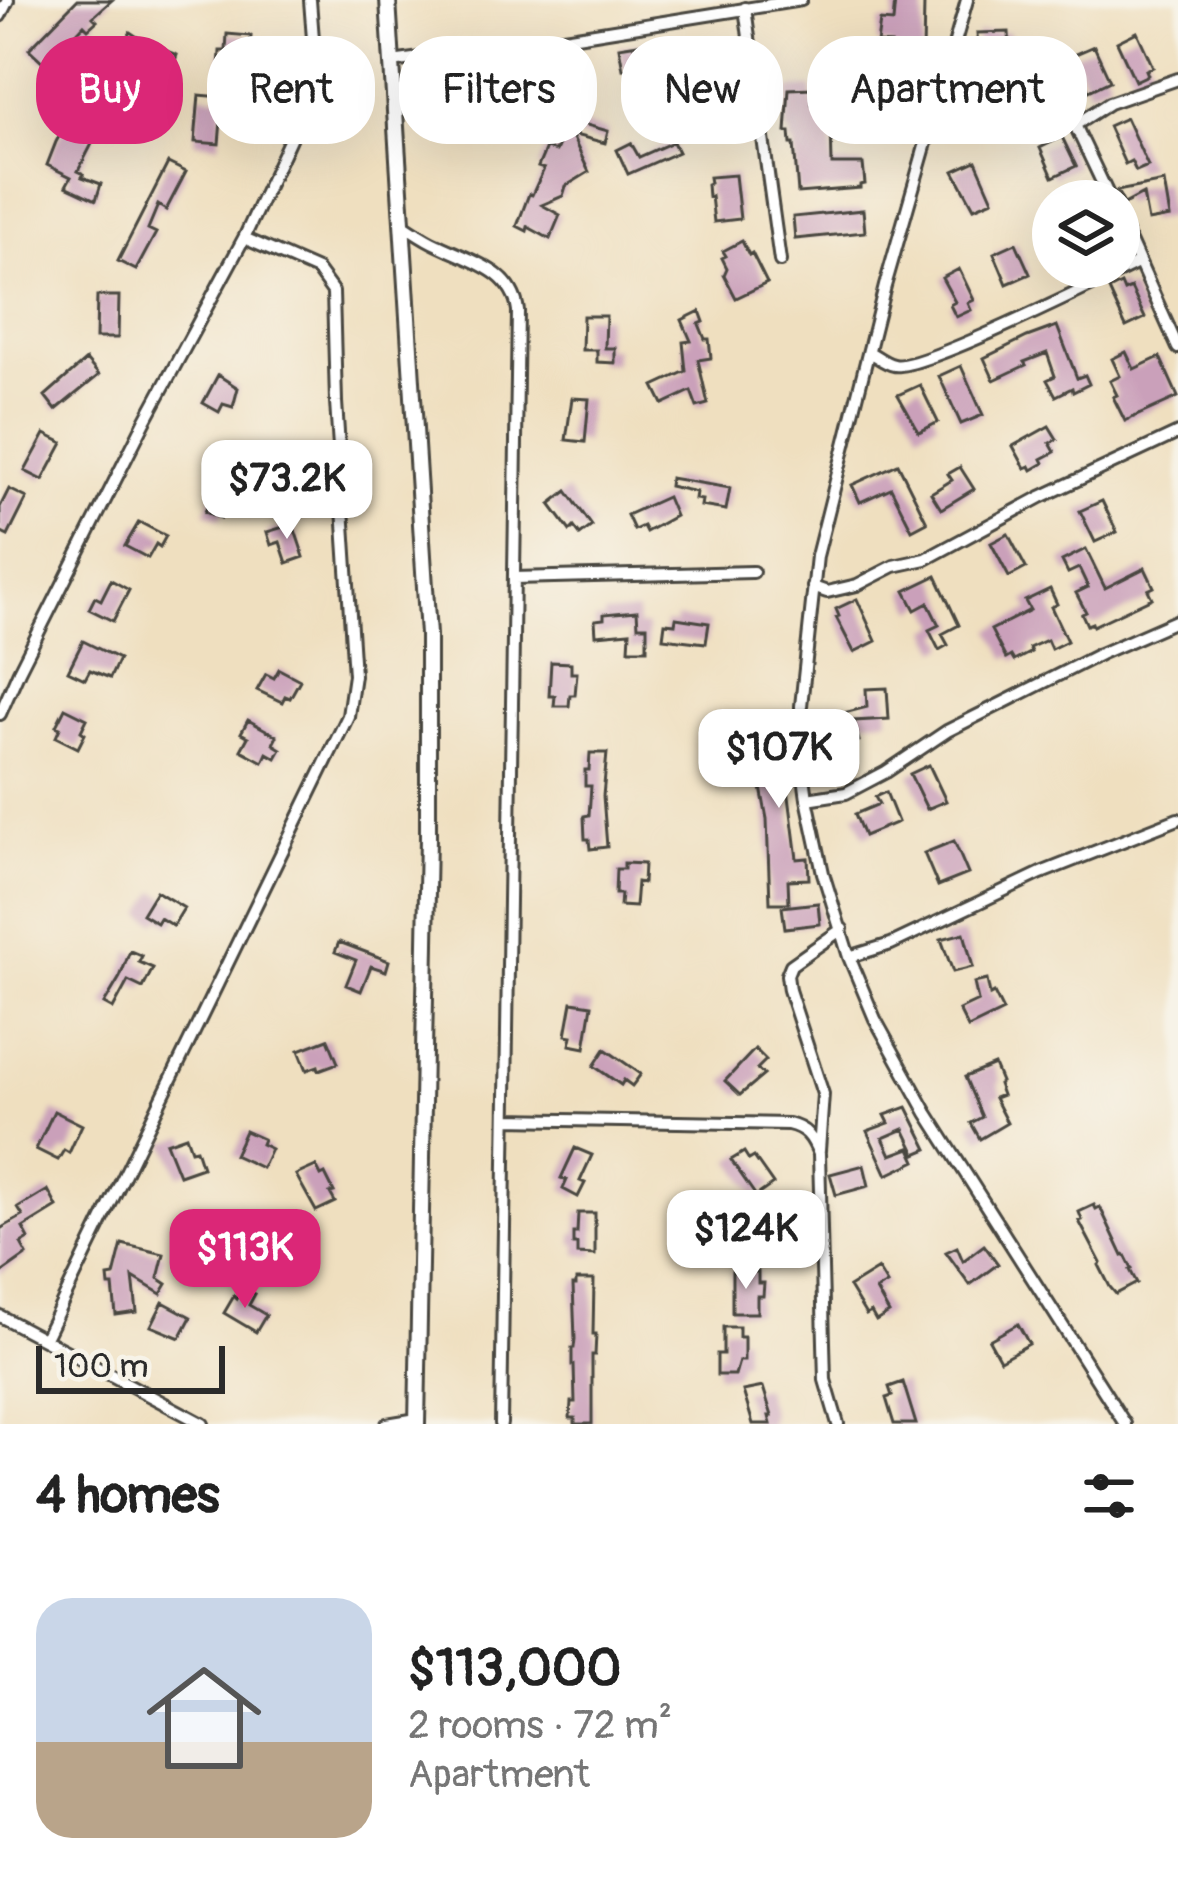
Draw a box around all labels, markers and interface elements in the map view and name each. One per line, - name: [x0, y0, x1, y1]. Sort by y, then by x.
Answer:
- chip: Buy: [36, 36, 183, 144]
- chip: Rent: [207, 36, 375, 144]
- chip: Filters: [399, 36, 597, 144]
- chip: New: [621, 36, 783, 144]
- chip: Apartment: [807, 36, 1087, 144]
- map controls: [1032, 180, 1140, 288]
- button: layers: [1032, 180, 1140, 288]
- pin: $73.2K: [189, 440, 385, 542]
- text: $73.2K: [228, 454, 346, 503]
- pin: $107K: [695, 709, 863, 811]
- text: $107K: [725, 723, 833, 772]
- pin: $124K: [662, 1190, 830, 1292]
- text: $124K: [694, 1204, 798, 1253]
- pin: $113K: [161, 1209, 329, 1311]
- text: $113K: [197, 1223, 293, 1272]
- scale bar: [36, 1340, 225, 1393]
- text: 100 m: [54, 1346, 148, 1387]
- icon: filters: [1076, 1463, 1142, 1529]
- text: 4 homes: [36, 1464, 220, 1528]
- text: $113,000: [408, 1637, 621, 1701]
- icon: home: [132, 1646, 276, 1790]
- text: 2 rooms · 72 m²: [408, 1701, 672, 1750]
- text: Apartment: [408, 1750, 590, 1799]

